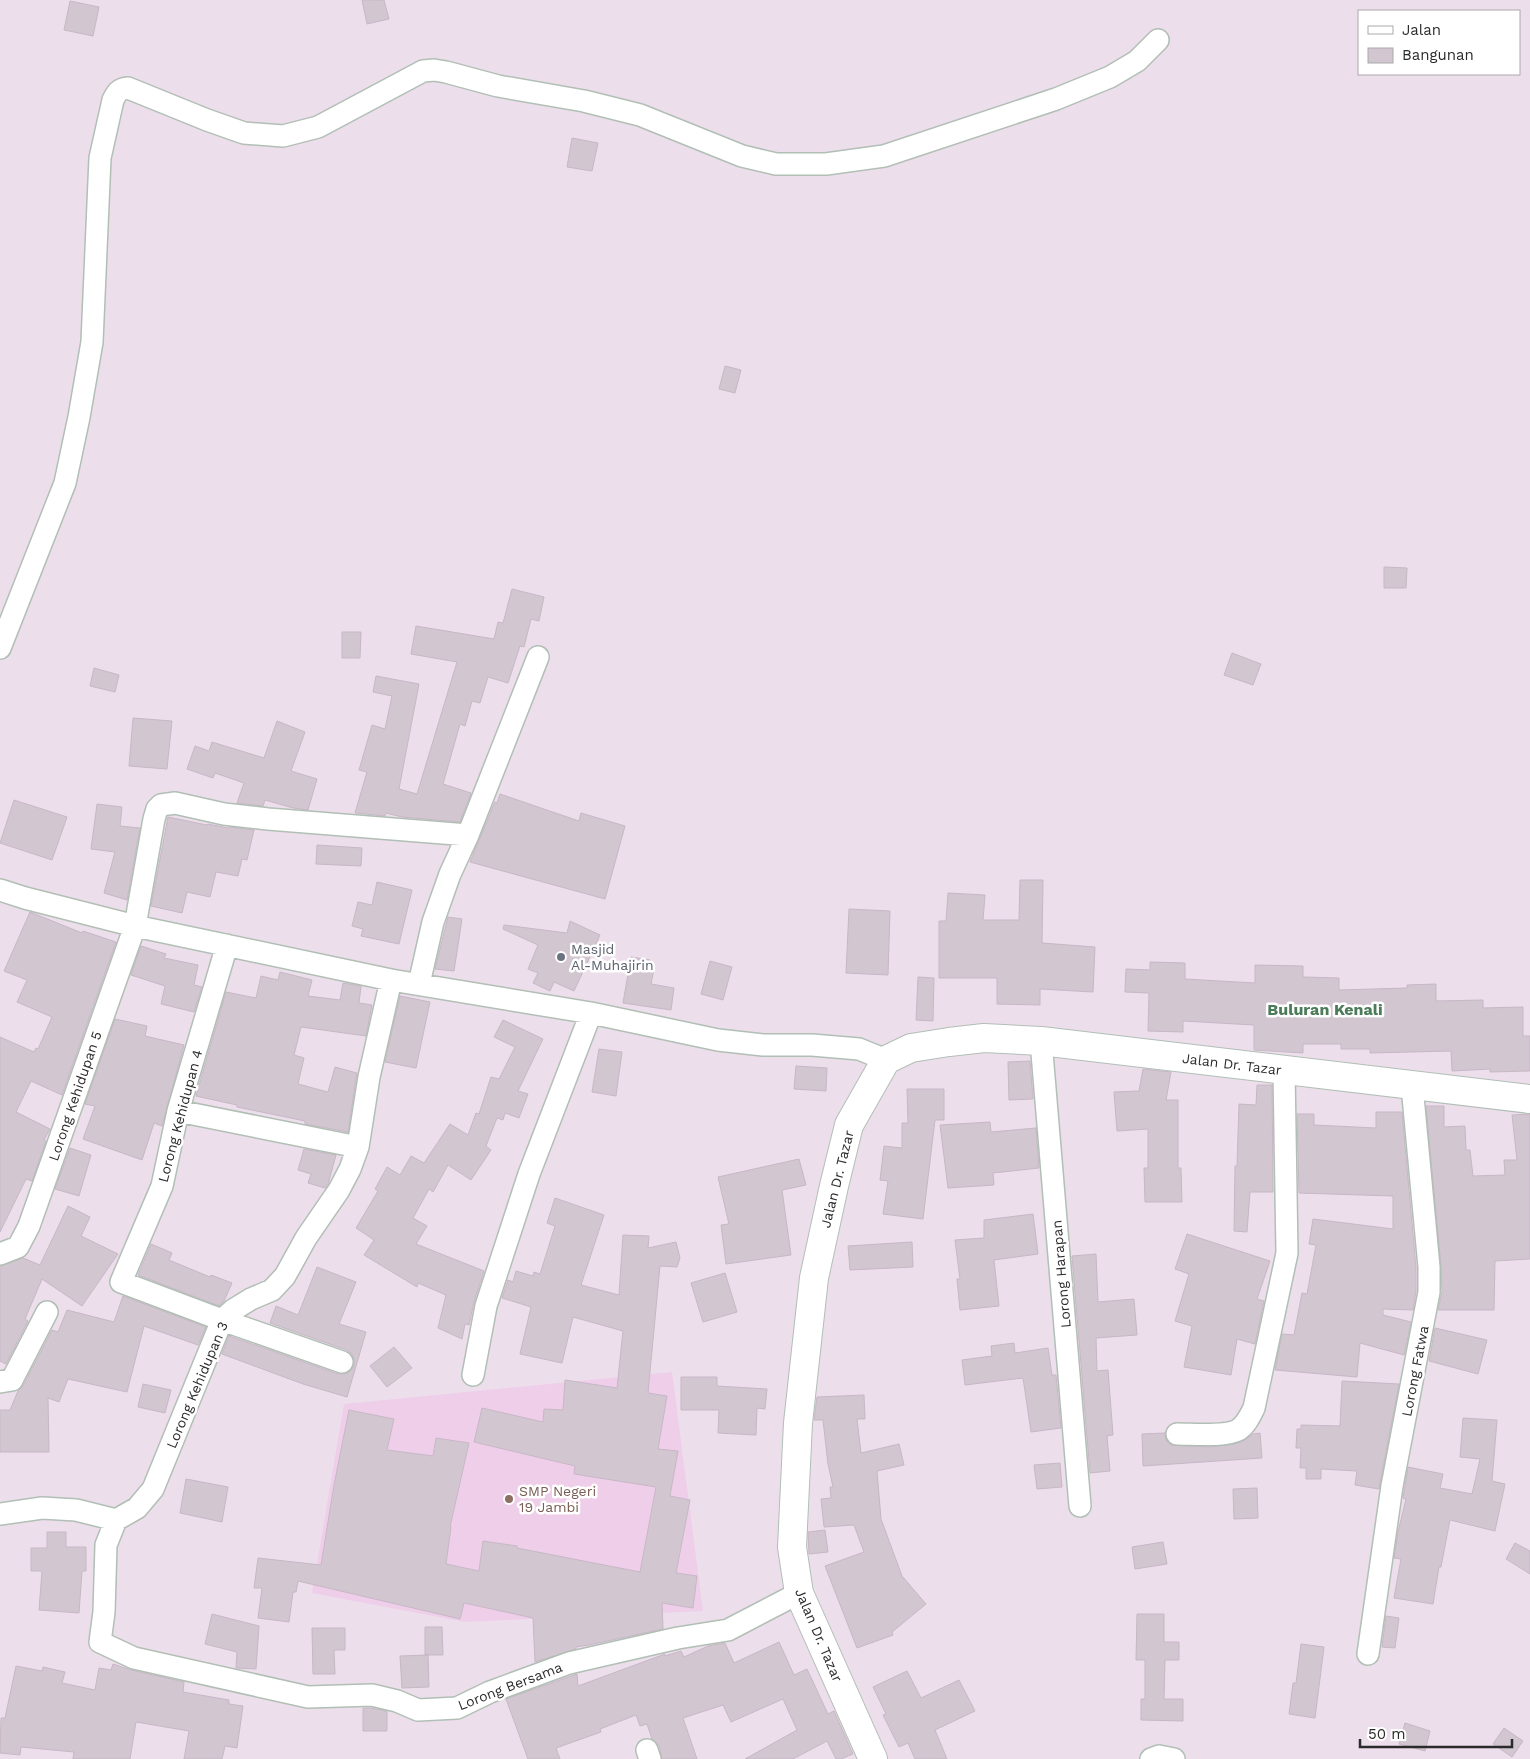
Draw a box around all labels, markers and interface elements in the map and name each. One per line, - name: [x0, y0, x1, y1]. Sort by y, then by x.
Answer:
- legend: [1358, 10, 1520, 75]
- text: Jalan: [1402, 21, 1441, 39]
- text: Bangunan: [1402, 46, 1474, 64]
- place label: Masjid Al-Muhajirin: [571, 941, 654, 973]
- marker: Masjid Al-Muhajirin: [555, 951, 567, 963]
- district label: Buluran Kenali: [1267, 1000, 1383, 1019]
- street label: Lorong Kehidupan 5: [45, 1029, 105, 1163]
- street label: Lorong Kehidupan 4: [155, 1048, 205, 1184]
- street label: Jalan Dr. Tazar: [1181, 1050, 1283, 1078]
- street label: Jalan Dr. Tazar: [817, 1128, 857, 1229]
- street label: Lorong Harapan: [1048, 1219, 1074, 1329]
- street label: Lorong Kehidupan 3: [163, 1319, 231, 1451]
- street label: Lorong Fatwa: [1398, 1324, 1432, 1418]
- place label: SMP Negeri 19 Jambi: [519, 1483, 596, 1515]
- marker: SMP Negeri 19 Jambi: [503, 1493, 515, 1505]
- street label: Jalan Dr. Tazar: [792, 1586, 846, 1684]
- street label: Lorong Bersama: [456, 1659, 565, 1713]
- scale bar: [1360, 1716, 1512, 1748]
- text: 50 m: [1368, 1725, 1405, 1743]

